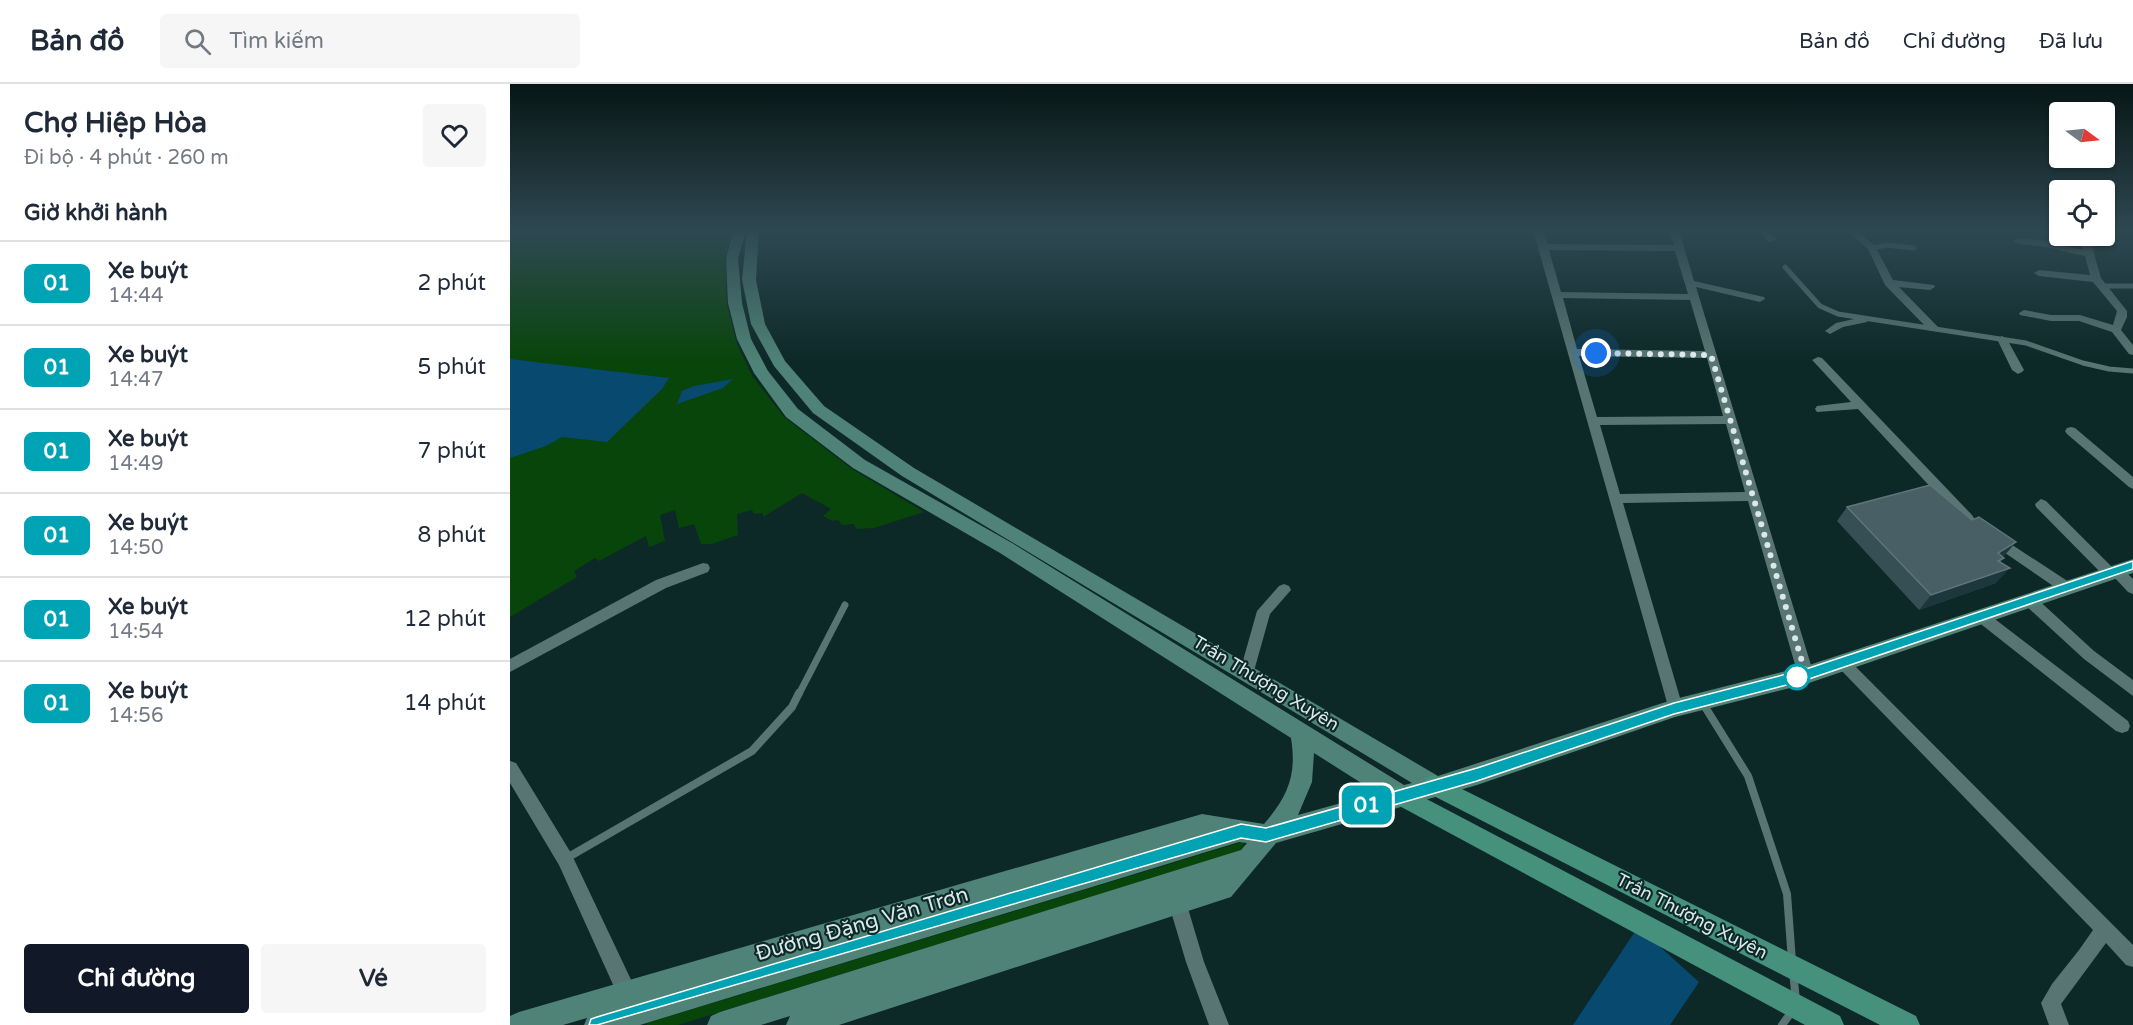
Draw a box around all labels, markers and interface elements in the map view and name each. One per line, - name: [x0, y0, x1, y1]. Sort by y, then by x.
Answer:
- search box: [160, 14, 580, 68]
- text: Bản đồ: [30, 24, 124, 58]
- icon: search: [181, 25, 214, 58]
- text: Tìm kiếm: [229, 28, 324, 54]
- text: Bản đồ: [1799, 29, 1870, 54]
- text: Chỉ đường: [1903, 29, 2006, 54]
- text: Đã lưu: [2039, 29, 2103, 54]
- north arrow: [2049, 102, 2115, 168]
- map controls: [2049, 102, 2115, 246]
- button: heart: [423, 104, 486, 167]
- text: Chợ Hiệp Hòa: [24, 106, 207, 140]
- text: Đi bộ · 4 phút · 260 m: [24, 146, 229, 170]
- button: locate: [2049, 180, 2115, 246]
- text: Giờ khởi hành: [24, 200, 168, 226]
- text: Xe buýt: [108, 258, 188, 284]
- text: 2 phút: [417, 270, 486, 296]
- text: 01: [44, 271, 70, 296]
- text: 14:44: [108, 284, 163, 308]
- your location: [1581, 338, 1611, 368]
- text: Xe buýt: [108, 342, 188, 368]
- text: 5 phút: [417, 354, 486, 380]
- text: 01: [44, 355, 70, 380]
- text: 14:47: [108, 368, 163, 392]
- text: Xe buýt: [108, 426, 188, 452]
- text: 7 phút: [417, 438, 486, 464]
- text: 01: [44, 439, 70, 464]
- text: 14:49: [108, 452, 163, 476]
- text: Xe buýt: [108, 510, 188, 536]
- text: 8 phút: [417, 522, 486, 548]
- text: 01: [44, 523, 70, 548]
- text: 14:50: [108, 536, 163, 560]
- text: Xe buýt: [108, 594, 188, 620]
- text: 12 phút: [404, 606, 486, 632]
- text: 01: [44, 607, 70, 632]
- text: 14:54: [108, 620, 163, 644]
- street label: Trần Thượng Xuyên: [1189, 631, 1343, 735]
- unlabelled marker: [1784, 664, 1810, 690]
- text: Xe buýt: [108, 678, 188, 704]
- text: 14 phút: [404, 690, 486, 716]
- text: 01: [44, 691, 70, 716]
- text: 14:56: [108, 704, 163, 728]
- line badge: 01: [1340, 786, 1394, 824]
- text: 01: [1354, 793, 1380, 818]
- street label: Trần Thượng Xuyên: [1613, 868, 1771, 964]
- street label: Đường Đặng Văn Trơn: [753, 882, 971, 966]
- button: Chỉ đường: [24, 944, 249, 1013]
- button: Vé: [261, 944, 486, 1013]

